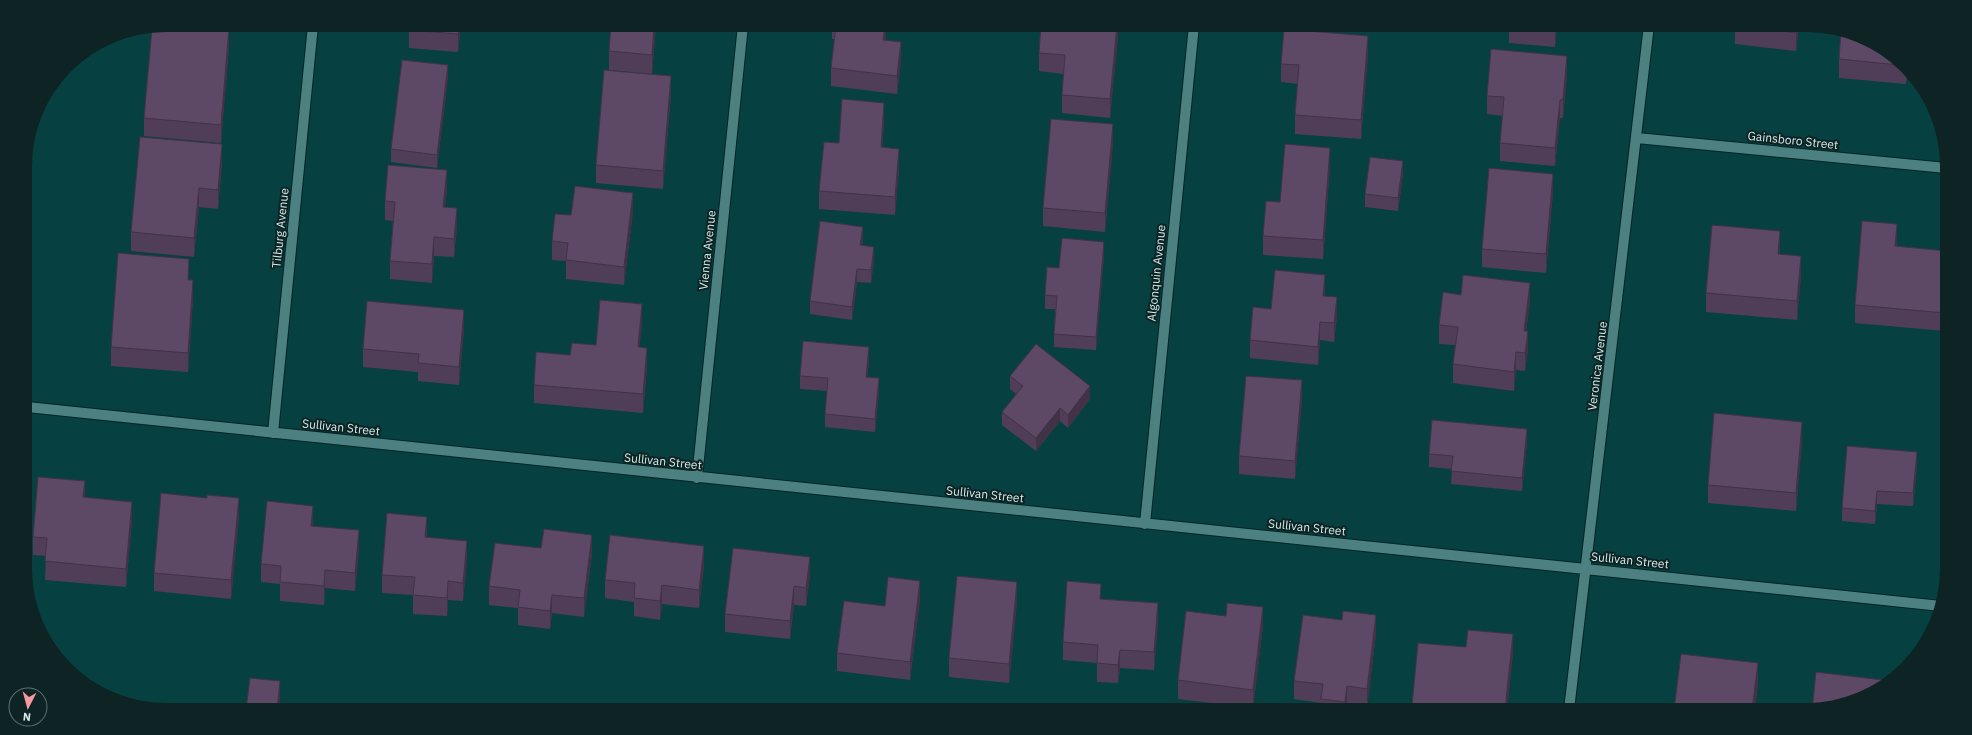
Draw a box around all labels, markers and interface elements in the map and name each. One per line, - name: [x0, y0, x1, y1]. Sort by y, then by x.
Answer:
- street label: Gainsboro Street: [1747, 128, 1839, 152]
- street label: Tilburg Avenue: [268, 187, 292, 269]
- street label: Vienna Avenue: [695, 209, 719, 290]
- street label: Algonquin Avenue: [1143, 223, 1169, 322]
- street label: Veronica Avenue: [1584, 320, 1610, 411]
- street label: Sullivan Street: [301, 415, 381, 439]
- street label: Sullivan Street: [623, 449, 703, 473]
- street label: Sullivan Street: [945, 482, 1025, 506]
- street label: Sullivan Street: [1267, 515, 1347, 539]
- street label: Sullivan Street: [1590, 548, 1670, 572]
- north arrow: [8, 687, 48, 727]
- text: N: [22, 710, 32, 724]

